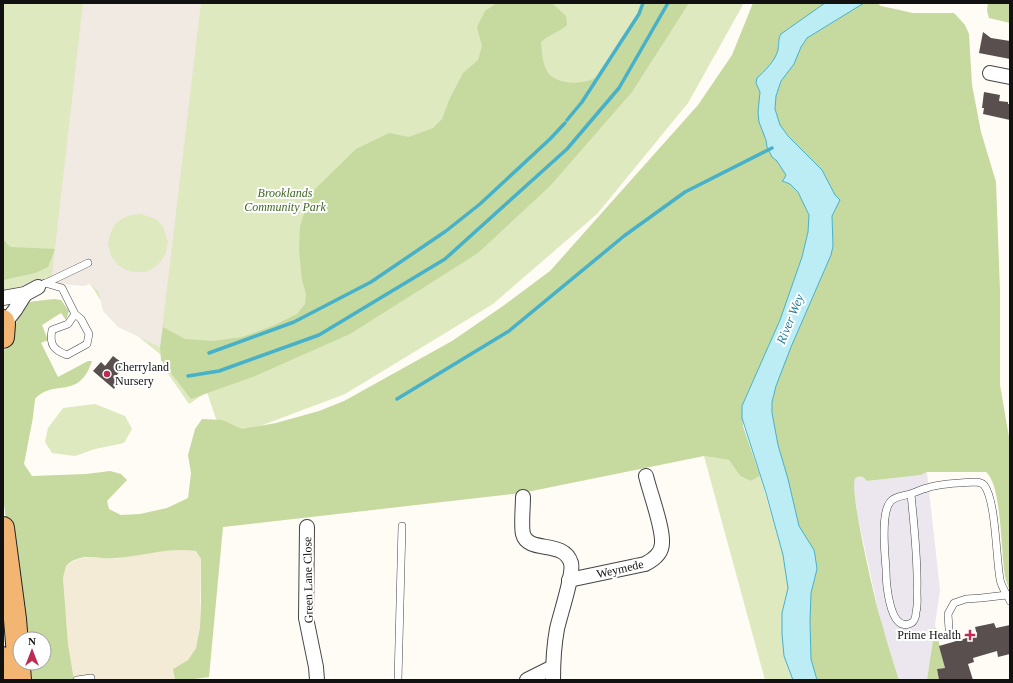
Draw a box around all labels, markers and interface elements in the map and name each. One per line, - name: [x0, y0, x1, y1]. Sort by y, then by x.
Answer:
- park label: Brooklands Community Park: [244, 186, 327, 214]
- water label: River Wey: [773, 292, 807, 347]
- place label: Cherryland Nursery: [115, 360, 169, 388]
- marker: Cherryland Nursery: [102, 369, 112, 379]
- street label: Green Lane Close: [300, 537, 316, 623]
- street label: Weymede: [595, 557, 645, 581]
- place label: Prime Health: [897, 628, 961, 642]
- marker: Prime Health: [964, 629, 976, 641]
- north arrow: [12, 631, 52, 671]
- text: N: [28, 635, 36, 647]

